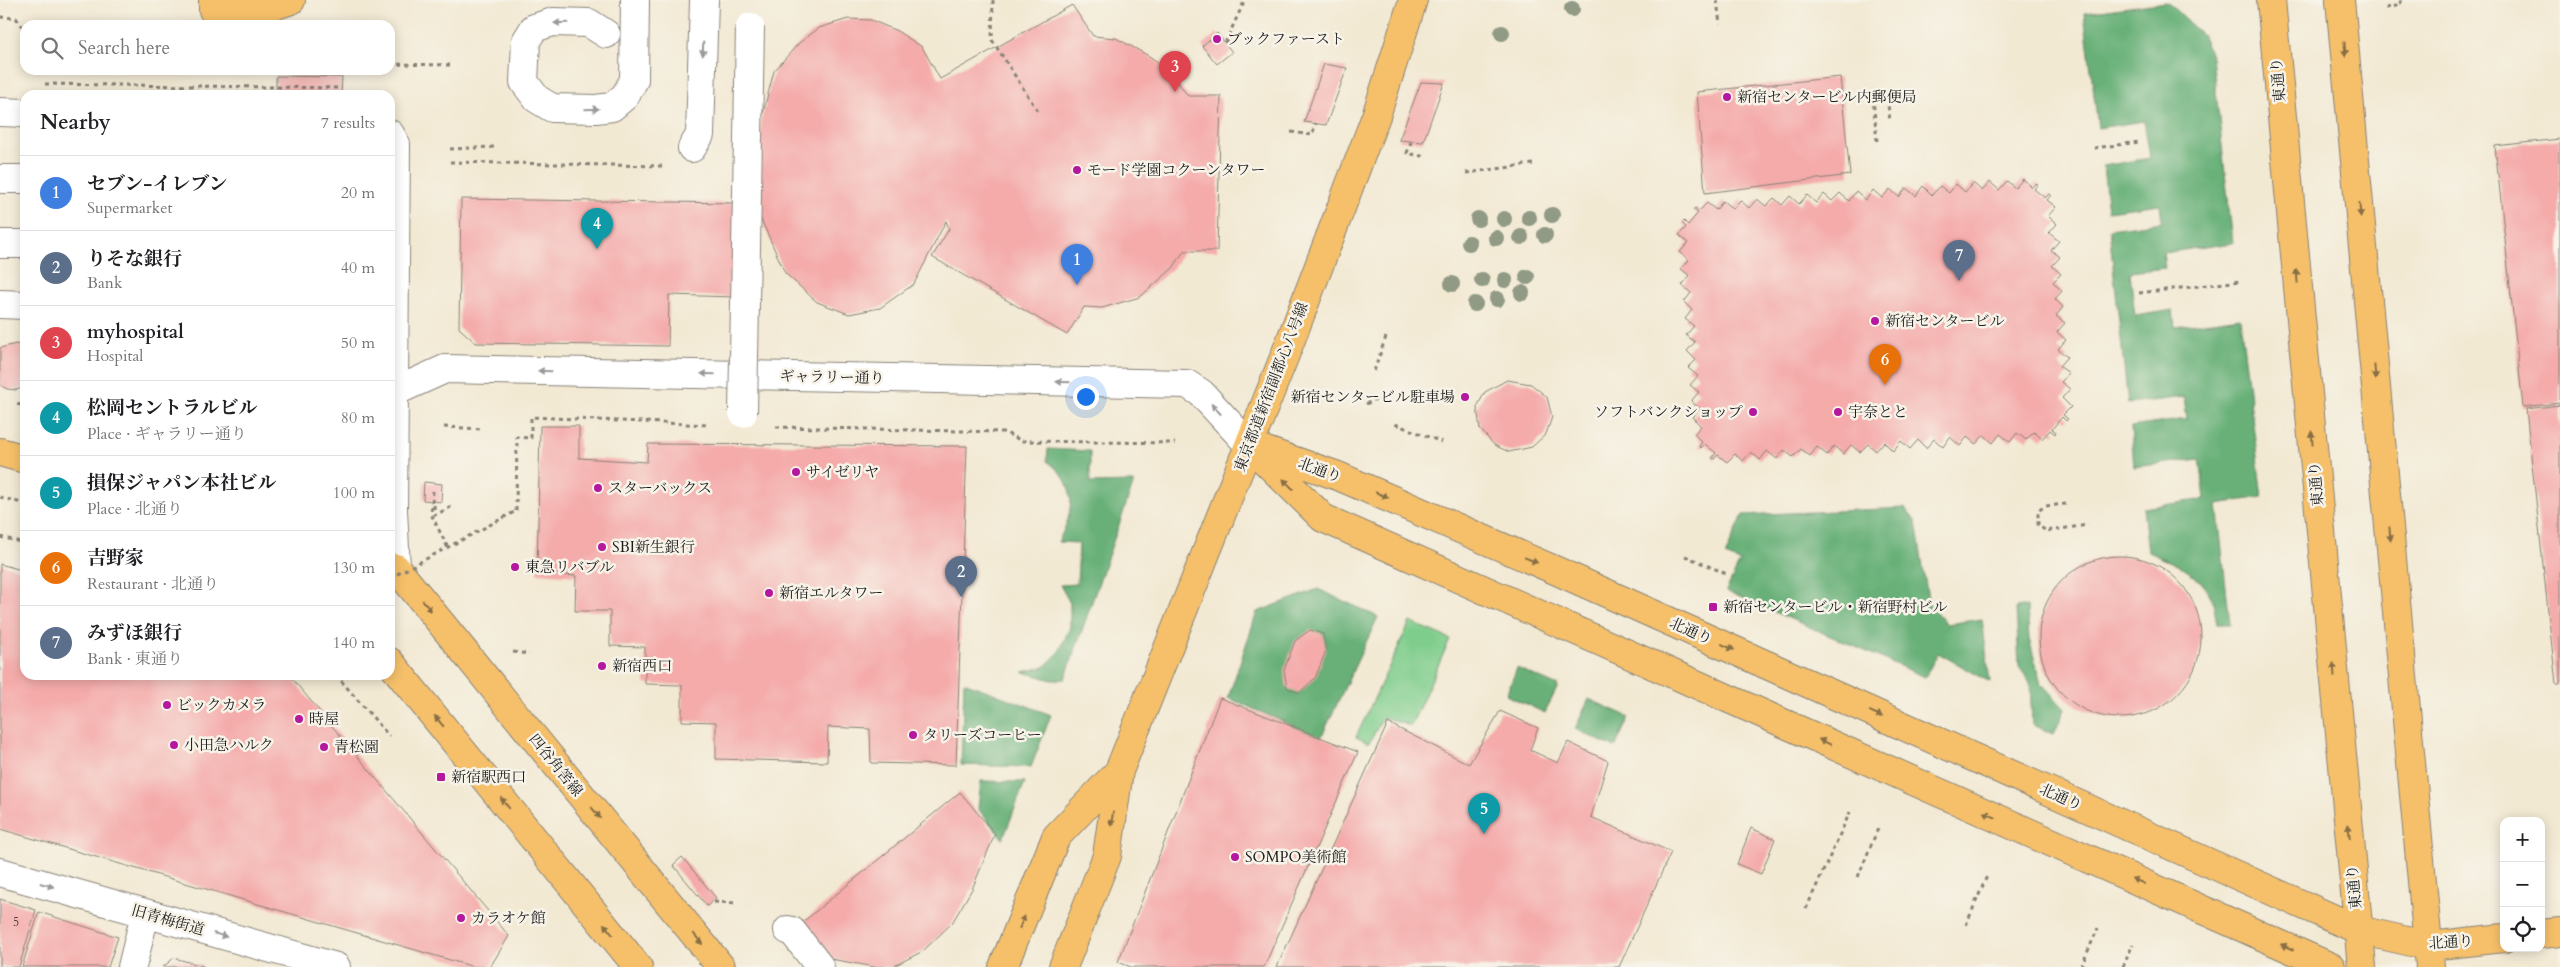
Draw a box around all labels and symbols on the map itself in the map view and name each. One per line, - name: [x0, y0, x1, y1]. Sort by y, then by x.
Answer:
- one-way arrow: [552, 19, 568, 27]
- place label: ブックファースト: [1227, 29, 1345, 49]
- marker: ブックファースト: [1211, 33, 1223, 45]
- one-way arrow: [698, 41, 706, 57]
- one-way arrow: [2341, 41, 2349, 57]
- pin: 3: [1159, 51, 1191, 92]
- street label: 東通り: [2266, 57, 2290, 103]
- place label: 新宿センタービル内郵便局: [1737, 87, 1916, 107]
- marker: 新宿センタービル内郵便局: [1721, 91, 1733, 103]
- one-way arrow: [584, 105, 600, 113]
- place label: モード学園コクーンタワー: [1087, 160, 1266, 180]
- marker: モード学園コクーンタワー: [1071, 164, 1083, 176]
- one-way arrow: [2356, 203, 2364, 219]
- pin: 4: [581, 208, 613, 249]
- pin: 7: [1943, 240, 1975, 281]
- pin: 1: [1061, 244, 1093, 285]
- one-way arrow: [2293, 268, 2301, 284]
- street label: 東京都道新宿副都心八号線: [1229, 299, 1313, 475]
- place label: 新宿センタービル: [1885, 311, 2004, 331]
- marker: 新宿センタービル: [1869, 315, 1881, 327]
- pin: 6: [1869, 344, 1901, 385]
- one-way arrow: [2371, 364, 2379, 380]
- street label: ギャラリー通り: [779, 366, 885, 388]
- one-way arrow: [537, 367, 553, 375]
- one-way arrow: [700, 370, 716, 378]
- one-way arrow: [1055, 377, 1071, 385]
- your location: [1073, 384, 1099, 410]
- place label: 新宿センタービル駐車場: [1291, 387, 1455, 407]
- marker: 新宿センタービル駐車場: [1459, 391, 1471, 403]
- place label: ソフトバンクショップ: [1594, 402, 1743, 422]
- place label: 宇奈とと: [1848, 402, 1908, 422]
- one-way arrow: [1210, 403, 1222, 415]
- marker: ソフトバンクショップ: [1747, 406, 1759, 418]
- marker: 宇奈とと: [1832, 406, 1844, 418]
- one-way arrow: [2308, 430, 2316, 446]
- street label: 北通り: [1295, 453, 1345, 487]
- street label: 東通り: [2304, 461, 2328, 507]
- place label: サイゼリヤ: [806, 462, 879, 482]
- marker: サイゼリヤ: [790, 466, 802, 478]
- place label: スターバックス: [608, 478, 712, 498]
- one-way arrow: [1283, 478, 1295, 490]
- marker: スターバックス: [592, 482, 604, 494]
- one-way arrow: [1375, 492, 1389, 500]
- one-way arrow: [2386, 526, 2394, 542]
- place label: SBI新生銀行: [612, 537, 695, 557]
- marker: SBI新生銀行: [596, 541, 608, 553]
- pin: 2: [945, 556, 977, 597]
- one-way arrow: [1524, 556, 1539, 564]
- place label: 東急リバブル: [525, 557, 614, 577]
- marker: 東急リバブル: [509, 561, 521, 573]
- place label: 新宿エルタワー: [779, 583, 883, 603]
- marker: 新宿エルタワー: [763, 587, 775, 599]
- place label: 新宿センタービル・新宿野村ビル: [1723, 597, 1947, 617]
- one-way arrow: [421, 599, 432, 612]
- marker: 新宿センタービル・新宿野村ビル: [1707, 601, 1719, 613]
- street label: 北通り: [1666, 613, 1716, 649]
- one-way arrow: [1721, 644, 1735, 652]
- place label: 新宿西口: [612, 656, 672, 676]
- marker: 新宿西口: [596, 660, 608, 672]
- one-way arrow: [2329, 661, 2337, 677]
- place label: ビックカメラ: [177, 695, 266, 715]
- marker: ビックカメラ: [161, 699, 173, 711]
- place label: 時屋: [309, 709, 339, 729]
- one-way arrow: [1869, 710, 1883, 718]
- marker: 時屋: [293, 713, 305, 725]
- one-way arrow: [433, 715, 444, 728]
- place label: タリーズコーヒー: [923, 725, 1042, 745]
- marker: タリーズコーヒー: [907, 729, 919, 741]
- street label: 四谷角筈線: [525, 730, 587, 800]
- place label: 小田急ハルク: [184, 735, 274, 755]
- place label: 青松園: [334, 737, 379, 757]
- one-way arrow: [1818, 737, 1832, 745]
- marker: 小田急ハルク: [168, 739, 180, 751]
- marker: 青松園: [318, 741, 330, 753]
- place label: 新宿駅西口: [451, 767, 526, 787]
- marker: 新宿駅西口: [435, 771, 447, 783]
- street label: 北通り: [2036, 779, 2086, 815]
- pin: 5: [1468, 793, 1500, 834]
- one-way arrow: [500, 797, 511, 810]
- one-way arrow: [590, 806, 601, 819]
- one-way arrow: [1108, 811, 1116, 827]
- one-way arrow: [1983, 811, 1997, 819]
- one-way arrow: [2345, 823, 2353, 839]
- place label: SOMPO美術館: [1245, 847, 1346, 867]
- marker: SOMPO美術館: [1229, 851, 1241, 863]
- street label: 東通り: [2342, 864, 2366, 910]
- one-way arrow: [2131, 877, 2145, 885]
- one-way arrow: [39, 882, 54, 890]
- street label: 旧青梅街道: [129, 900, 207, 940]
- place label: カラオケ館: [471, 908, 546, 928]
- marker: カラオケ館: [455, 912, 467, 924]
- house number: 5: [13, 914, 19, 930]
- one-way arrow: [1018, 915, 1026, 929]
- one-way arrow: [602, 923, 613, 936]
- street label: 北通り: [2428, 930, 2474, 954]
- one-way arrow: [213, 931, 228, 939]
- one-way arrow: [693, 932, 704, 945]
- one-way arrow: [2280, 943, 2294, 951]

